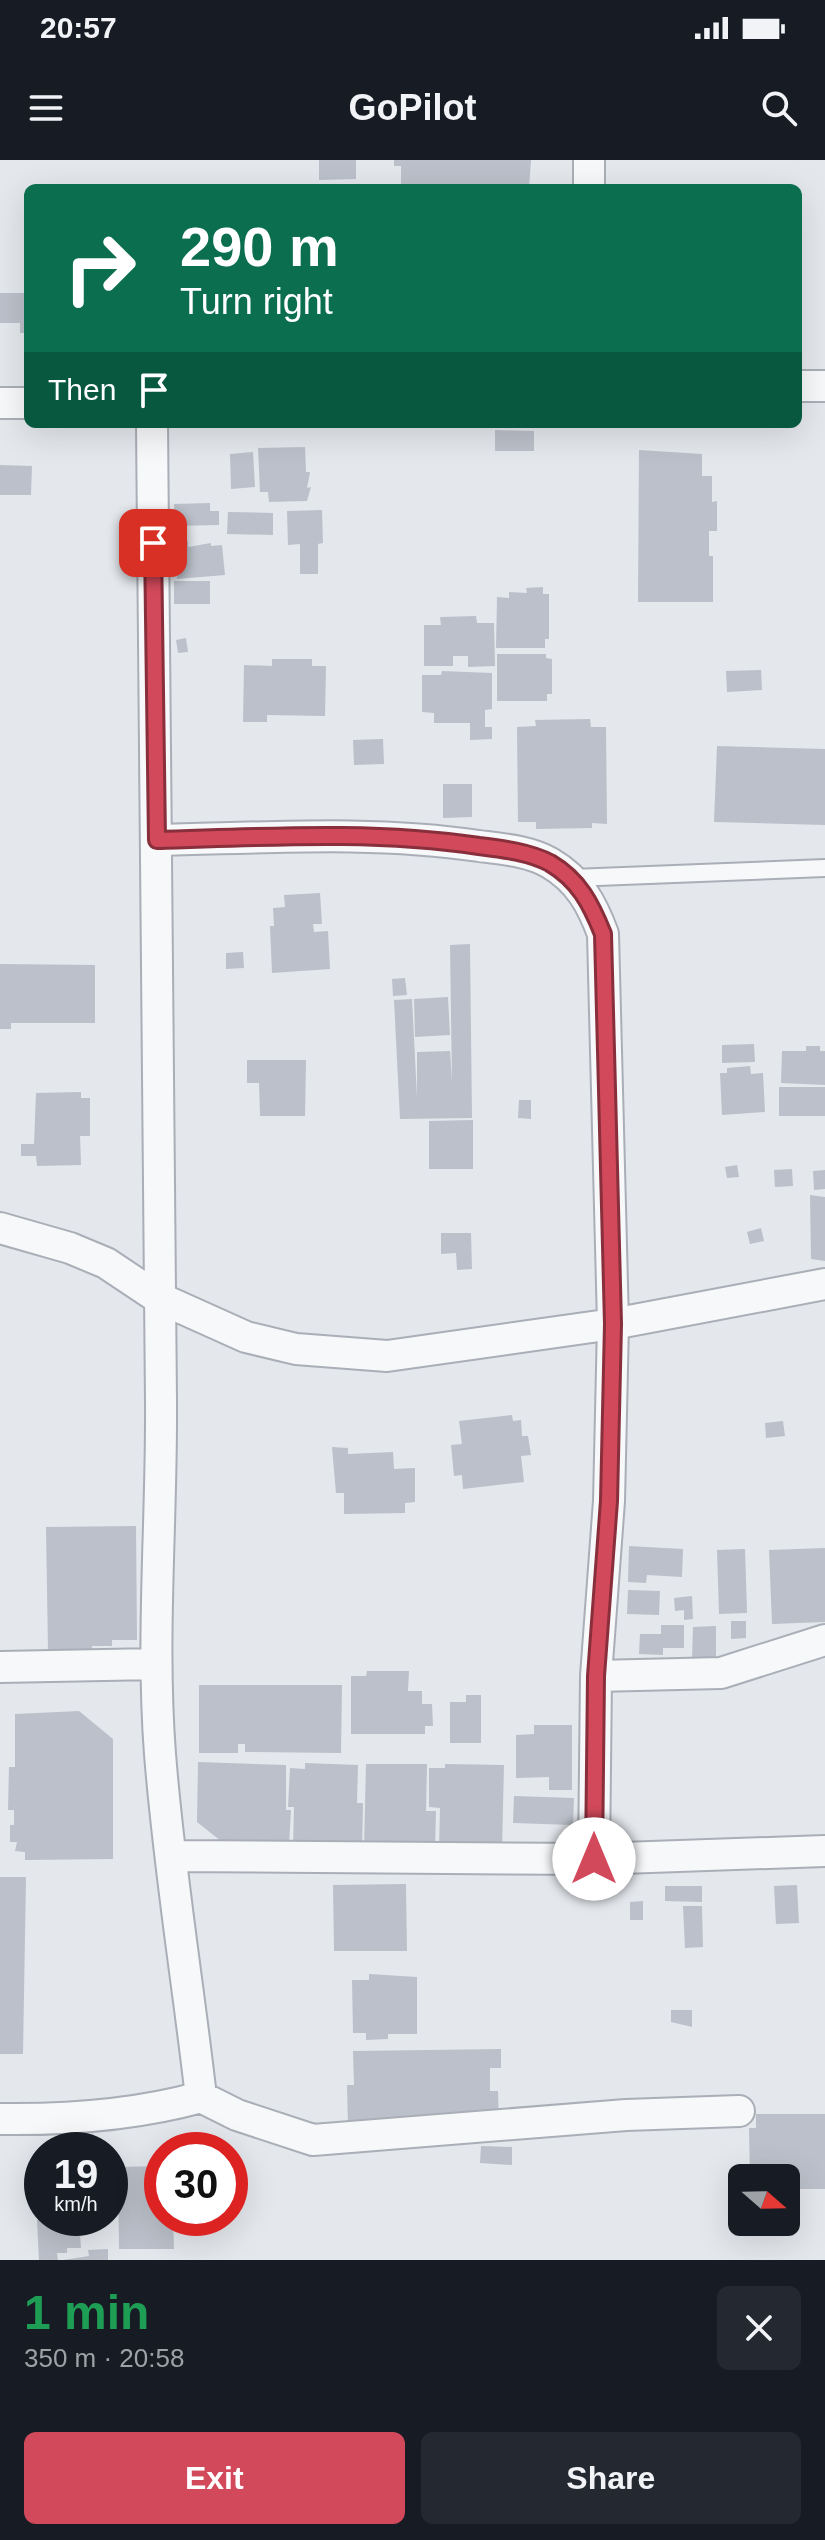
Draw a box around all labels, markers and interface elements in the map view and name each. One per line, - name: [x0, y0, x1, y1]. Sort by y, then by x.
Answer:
- text: 20:57: [40, 11, 117, 44]
- icon: menu: [24, 86, 68, 130]
- icon: search: [757, 86, 801, 130]
- text: GoPilot: [349, 87, 477, 128]
- text: 290 m: [180, 215, 339, 278]
- icon: right: [48, 216, 152, 320]
- text: Turn right: [180, 281, 333, 322]
- icon: arrive: [132, 368, 176, 412]
- text: Then: [48, 373, 116, 406]
- pin: [119, 509, 187, 577]
- icon: arrive: [131, 521, 175, 565]
- position arrow: [552, 1817, 636, 1901]
- speed limit sign: 30: [144, 2132, 248, 2236]
- text: 19: [54, 2152, 98, 2196]
- north arrow: [728, 2164, 800, 2236]
- map controls: [728, 2164, 800, 2236]
- text: km/h: [54, 2193, 98, 2215]
- text: 1 min: [24, 2286, 149, 2339]
- button: close: [717, 2286, 801, 2370]
- text: 350 m · 20:58: [24, 2343, 184, 2373]
- button: Exit: [24, 2432, 405, 2524]
- button: Share: [421, 2432, 801, 2524]

